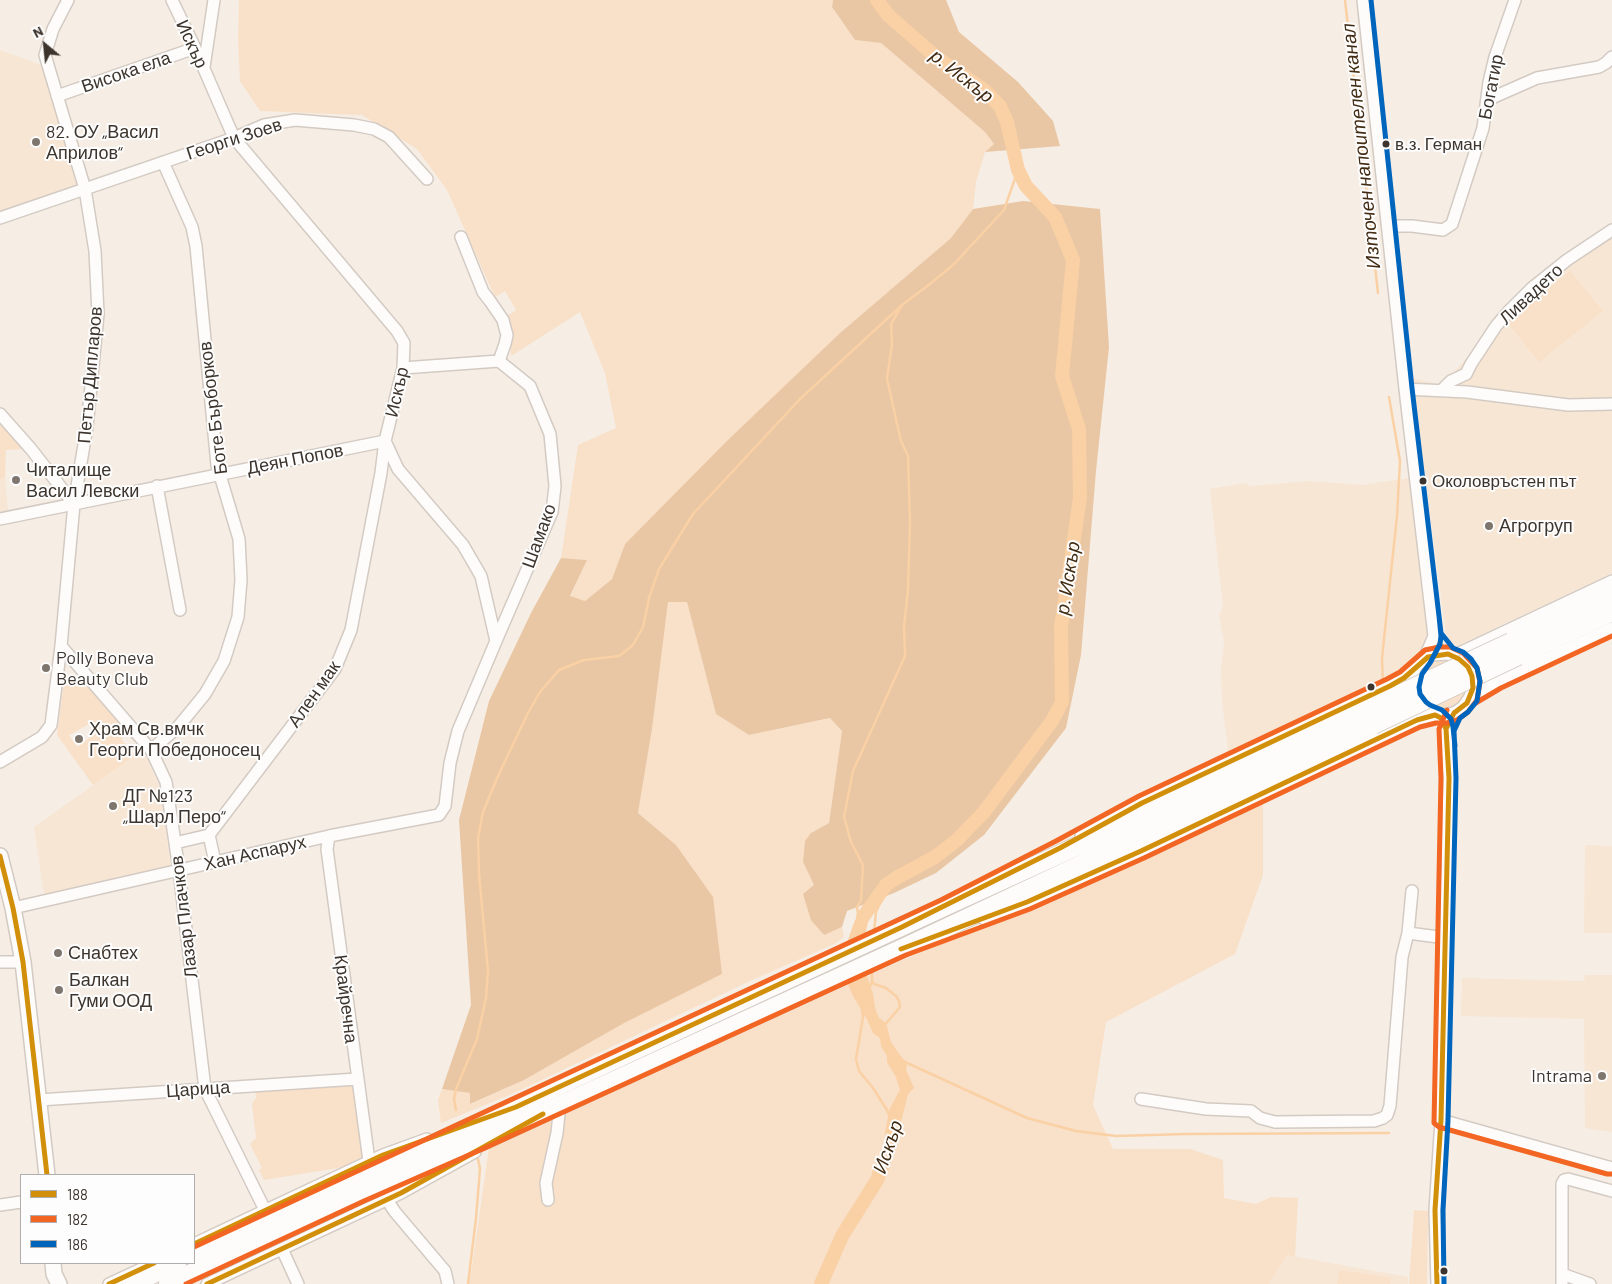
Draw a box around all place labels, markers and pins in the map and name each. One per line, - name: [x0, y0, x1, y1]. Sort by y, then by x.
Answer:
- place label: 82. ОУ „Васил Априлов“: [46, 121, 159, 163]
- place label: в.з. Герман: [1395, 134, 1482, 154]
- marker: 82. ОУ „Васил Априлов“: [30, 136, 42, 148]
- marker: в.з. Герман: [1381, 139, 1391, 149]
- place label: Читалище Васил Левски: [26, 459, 139, 502]
- place label: Околовръстен път: [1432, 471, 1577, 491]
- marker: Читалище Васил Левски: [10, 474, 22, 486]
- marker: Околовръстен път: [1418, 476, 1428, 486]
- place label: Агрогруп: [1499, 515, 1573, 537]
- marker: Агрогруп: [1483, 520, 1495, 532]
- place label: Polly Boneva Beauty Club: [56, 647, 154, 690]
- marker: Polly Boneva Beauty Club: [40, 662, 52, 674]
- unlabelled marker: [1366, 682, 1376, 692]
- place label: Храм Св.вмчк Георги Победоносец: [89, 718, 260, 761]
- marker: Храм Св.вмчк Георги Победоносец: [73, 733, 85, 745]
- place label: ДГ №123 „Шарл Перо“: [123, 785, 226, 828]
- marker: ДГ №123 „Шарл Перо“: [107, 800, 119, 812]
- place label: Снабтех: [68, 942, 138, 964]
- marker: Снабтех: [52, 947, 64, 959]
- place label: Балкан Гуми ООД: [69, 969, 152, 1012]
- marker: Балкан Гуми ООД: [53, 984, 65, 996]
- place label: Intrama: [1531, 1065, 1592, 1087]
- marker: Intrama: [1596, 1070, 1608, 1082]
- unlabelled marker: [1439, 1266, 1449, 1276]

